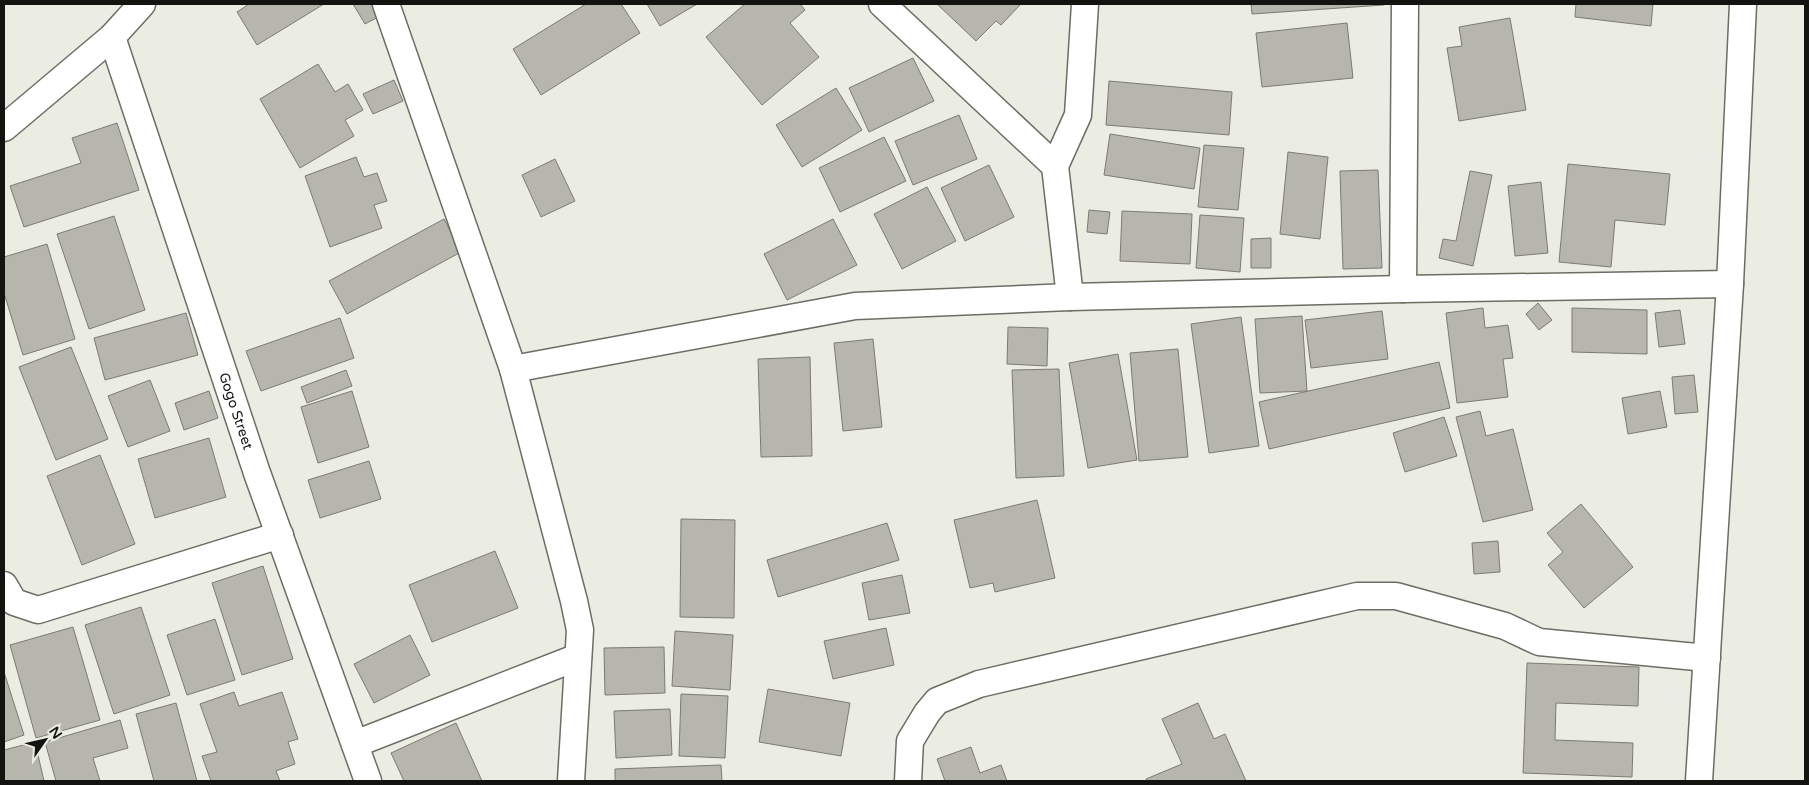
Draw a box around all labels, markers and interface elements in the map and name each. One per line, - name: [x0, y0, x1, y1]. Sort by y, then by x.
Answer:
- street label: Gogo Street: [216, 370, 257, 452]
- north arrow: [20, 715, 70, 765]
- text: N: [45, 724, 66, 742]

